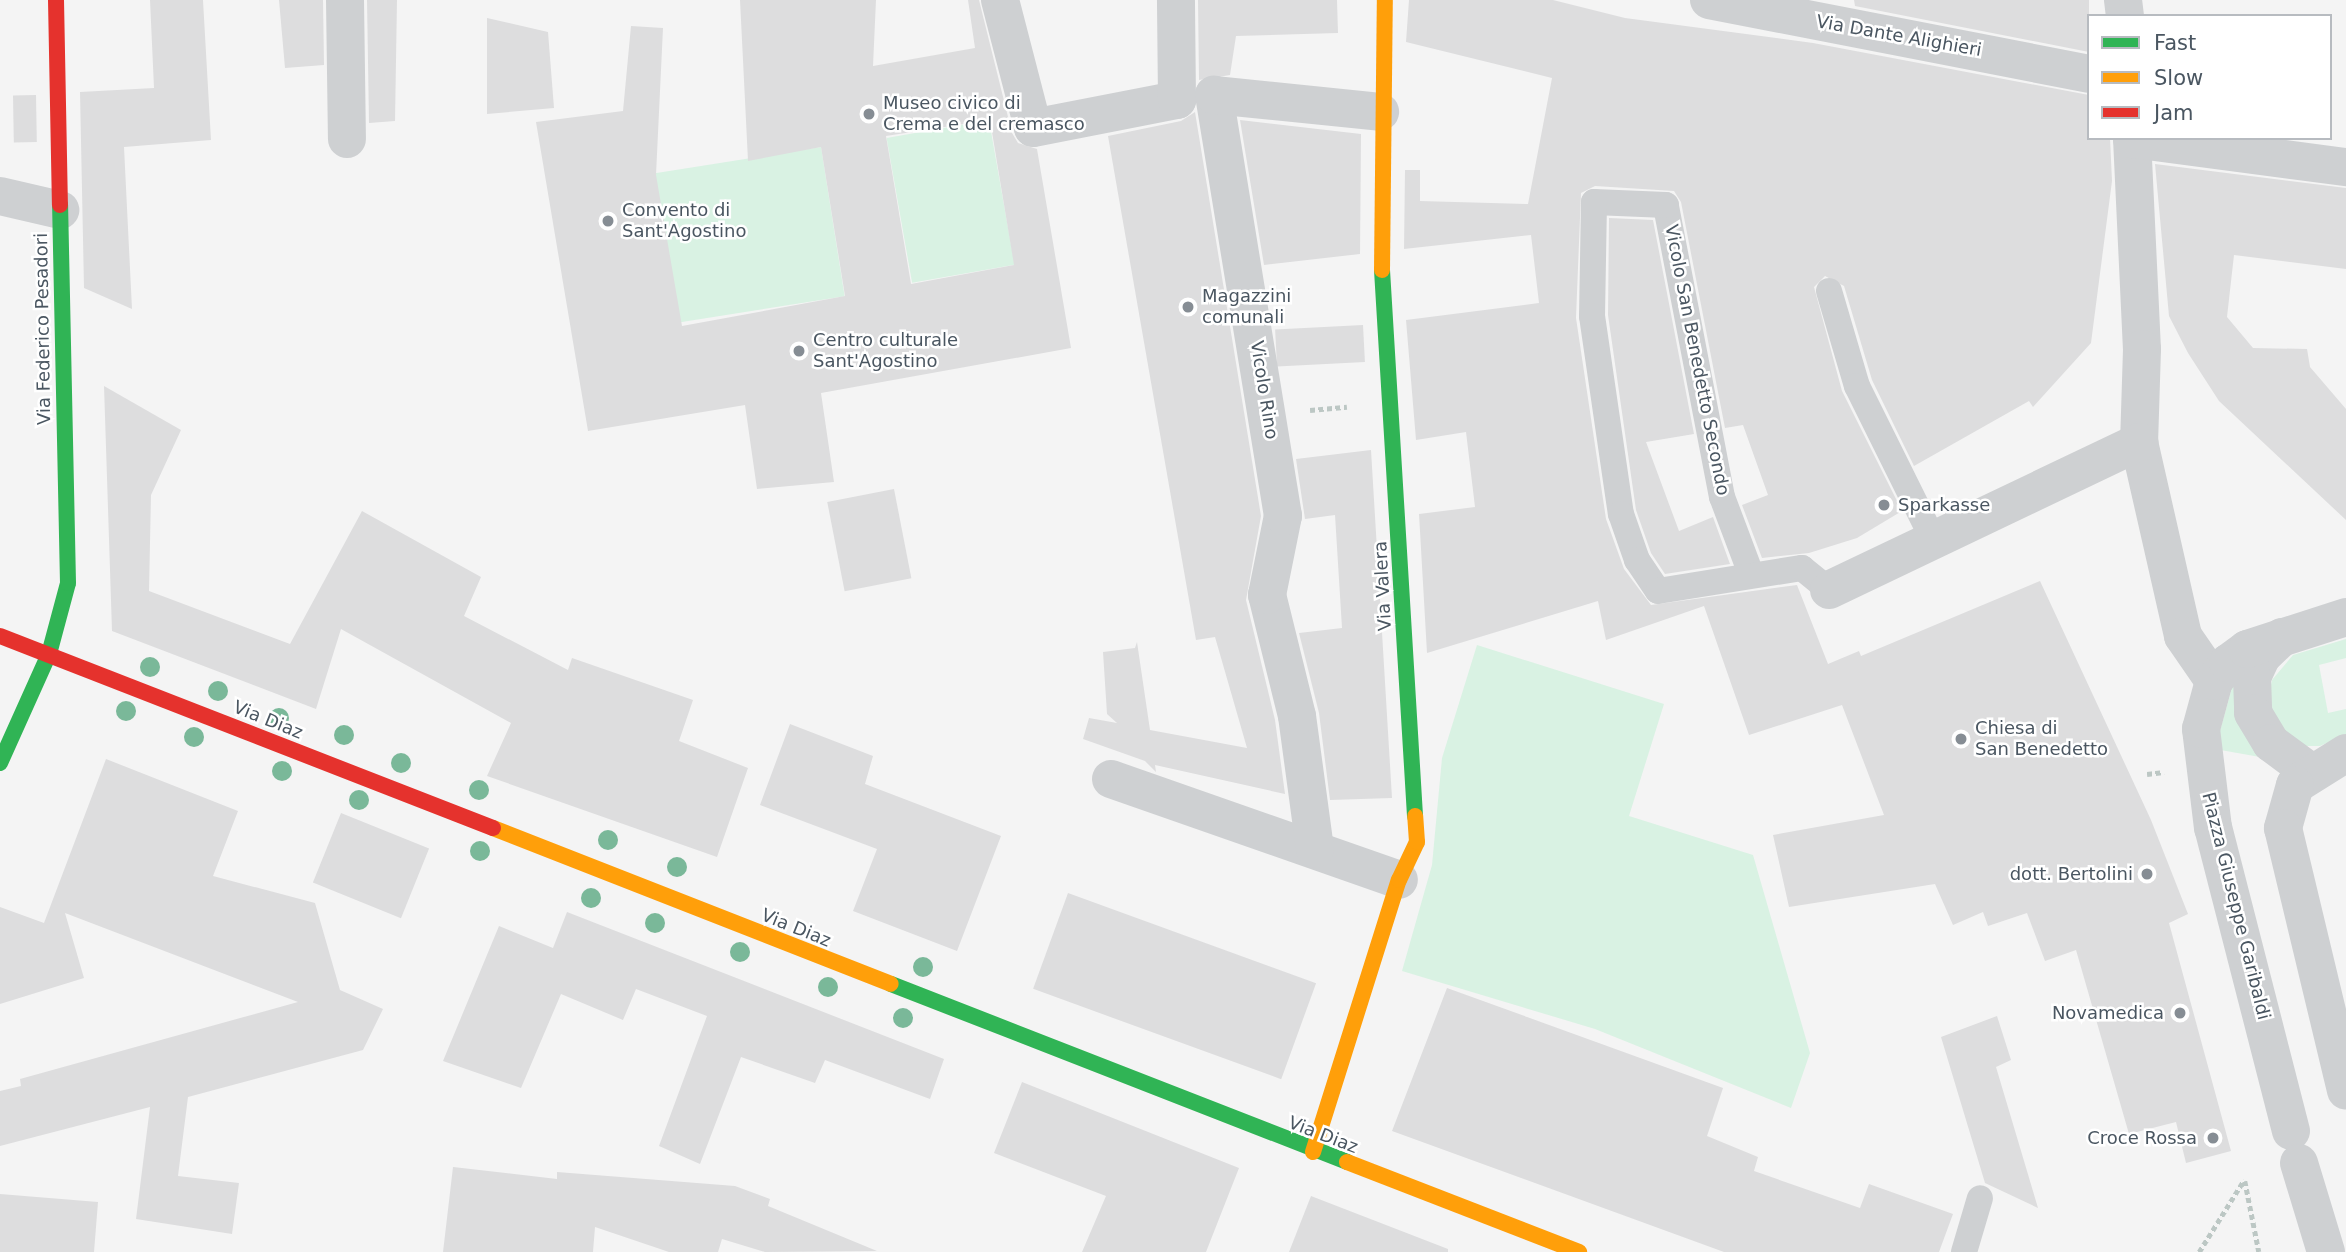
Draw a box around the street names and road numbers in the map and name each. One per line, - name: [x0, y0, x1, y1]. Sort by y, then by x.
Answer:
- street label: Via Dante Alighieri: [1815, 11, 1983, 61]
- street label: Vicolo San Benedetto Secondo: [1660, 223, 1734, 497]
- street label: Via Federico Pesadori: [31, 233, 55, 425]
- street label: Vicolo Rino: [1246, 339, 1282, 441]
- street label: Via Valera: [1370, 540, 1396, 632]
- street label: Via Diaz: [230, 696, 306, 744]
- street label: Piazza Giuseppe Garibaldi: [2197, 790, 2275, 1022]
- street label: Via Diaz: [758, 904, 834, 952]
- street label: Via Diaz: [1285, 1112, 1361, 1158]

